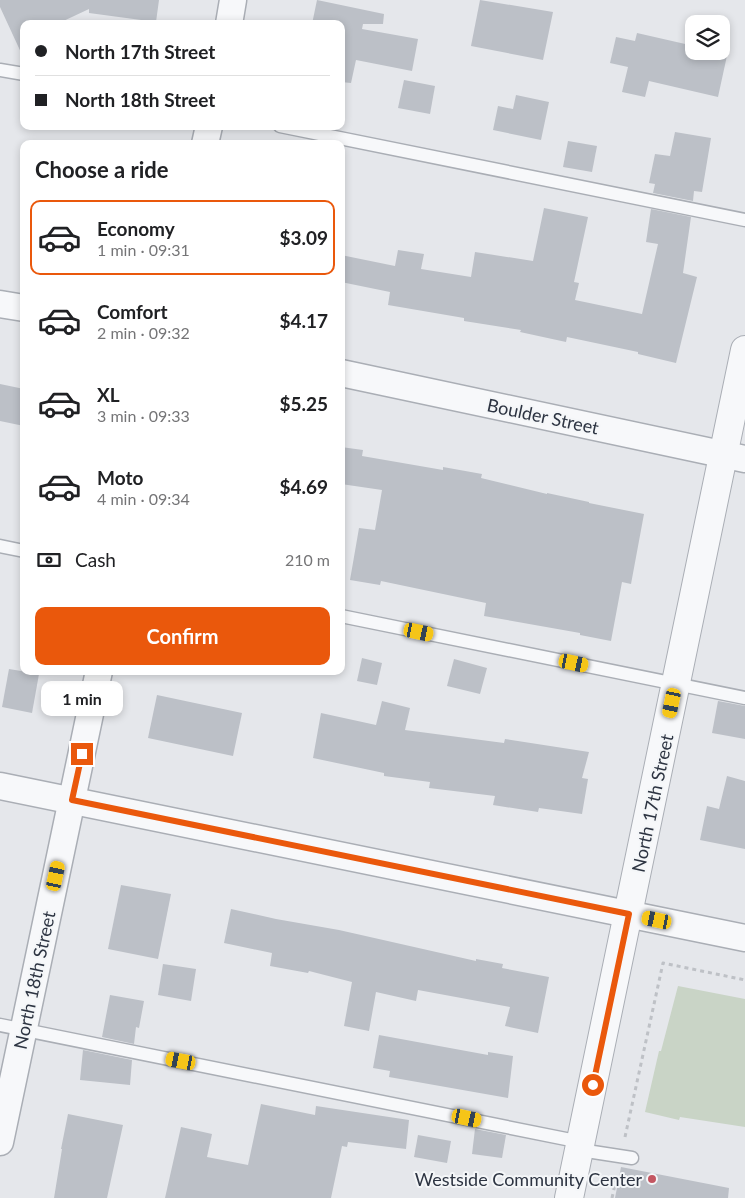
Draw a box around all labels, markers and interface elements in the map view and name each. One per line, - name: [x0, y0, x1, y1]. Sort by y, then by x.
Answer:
- map controls: [685, 15, 730, 60]
- button: layers: [685, 15, 730, 60]
- text: North 17th Street: [65, 40, 215, 63]
- text: North 18th Street: [65, 88, 215, 111]
- text: Choose a ride: [35, 156, 169, 183]
- icon: car: [37, 215, 82, 260]
- text: Economy: [97, 217, 175, 240]
- text: $3.09: [279, 226, 328, 249]
- text: 1 min · 09:31: [97, 240, 190, 259]
- icon: car: [37, 298, 82, 343]
- text: Comfort: [97, 300, 168, 323]
- text: $4.17: [279, 309, 328, 332]
- text: 2 min · 09:32: [97, 323, 190, 342]
- icon: car: [37, 381, 82, 426]
- text: XL: [97, 383, 120, 406]
- text: $5.25: [279, 392, 328, 415]
- street label: Boulder Street: [485, 393, 601, 439]
- text: 3 min · 09:33: [97, 406, 190, 425]
- icon: car: [37, 464, 82, 509]
- text: Moto: [97, 466, 143, 489]
- text: $4.69: [279, 475, 328, 498]
- text: 4 min · 09:34: [97, 489, 190, 508]
- icon: cash: [35, 546, 63, 574]
- text: Cash: [75, 548, 116, 571]
- text: 210 m: [285, 550, 330, 569]
- button: Confirm: [35, 607, 330, 665]
- car: [402, 622, 435, 642]
- car: [557, 653, 590, 673]
- callout: 1 min: [41, 682, 123, 716]
- car: [661, 687, 682, 719]
- text: 1 min: [62, 689, 102, 708]
- street label: North 17th Street: [627, 731, 677, 874]
- route end: [71, 743, 93, 765]
- car: [45, 860, 66, 892]
- street label: North 18th Street: [9, 908, 59, 1051]
- car: [640, 910, 673, 930]
- car: [164, 1051, 197, 1071]
- route start: [582, 1074, 604, 1096]
- car: [450, 1108, 483, 1128]
- place label: Westside Community Center: [415, 1168, 642, 1190]
- marker: Westside Community Center: [646, 1173, 658, 1185]

